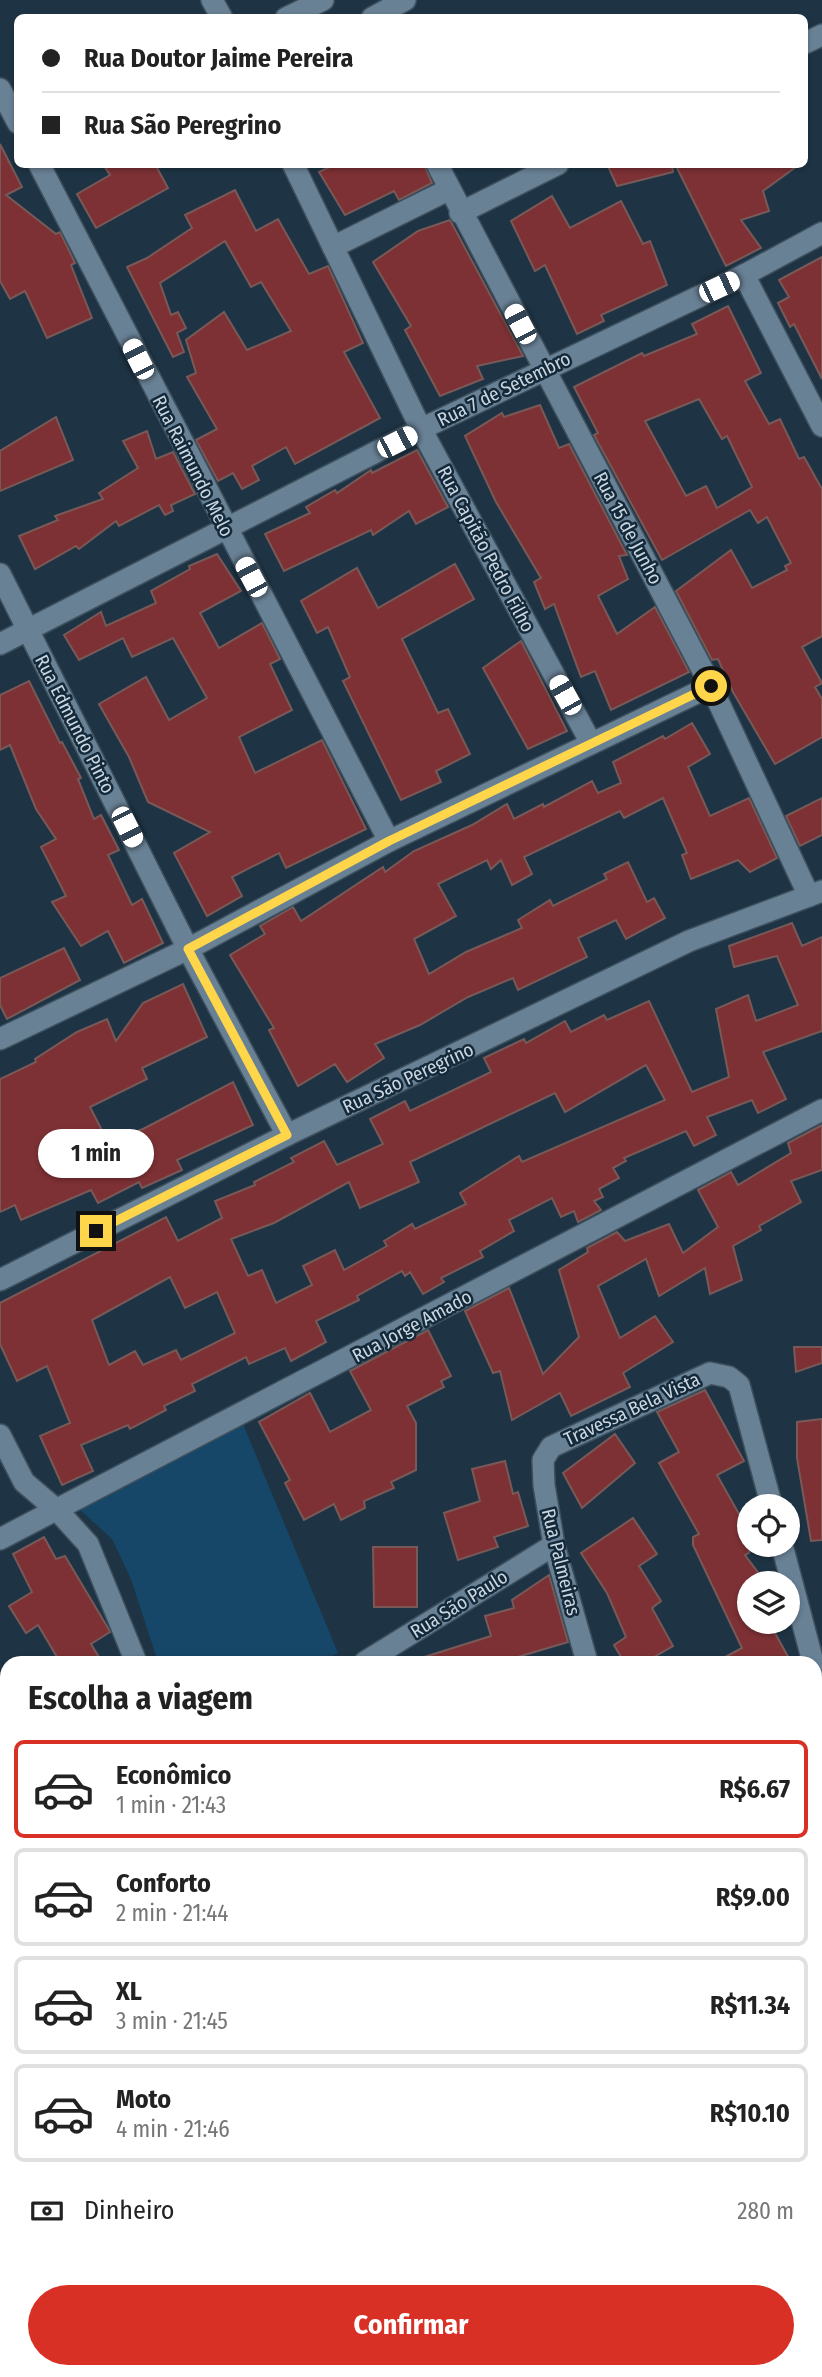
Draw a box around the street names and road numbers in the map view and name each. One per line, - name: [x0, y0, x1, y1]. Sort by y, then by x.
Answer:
- street label: Rua 7 de Setembro: [434, 347, 574, 431]
- street label: Rua Raimundo Melo: [147, 392, 239, 540]
- street label: Rua Capitão Pedro Filho: [433, 462, 539, 636]
- street label: Rua 15 de Junho: [589, 468, 667, 588]
- street label: Rua Edmundo Pinto: [30, 651, 120, 797]
- street label: Rua São Peregrino: [339, 1038, 477, 1118]
- street label: Rua Jorge Amado: [348, 1285, 476, 1367]
- street label: Travessa Bela Vista: [560, 1367, 704, 1451]
- street label: Rua Palmeiras: [537, 1506, 585, 1618]
- street label: Rua São Paulo: [406, 1565, 512, 1643]

